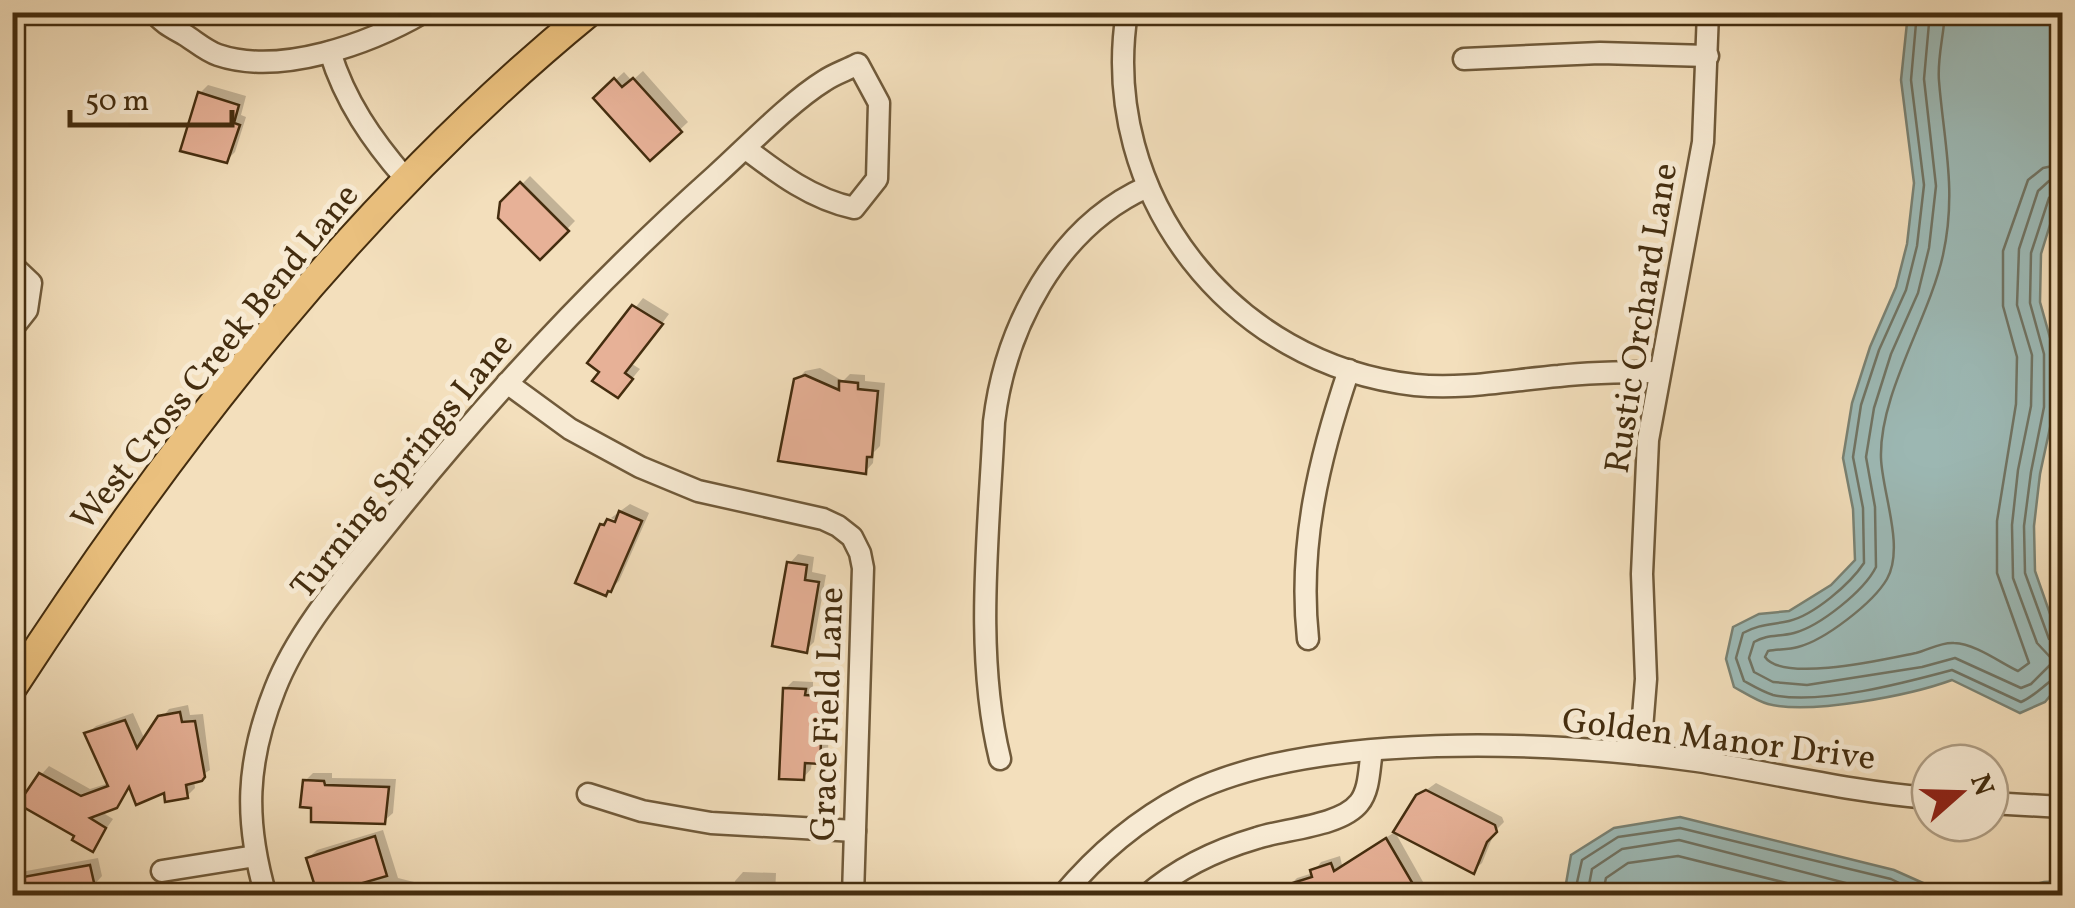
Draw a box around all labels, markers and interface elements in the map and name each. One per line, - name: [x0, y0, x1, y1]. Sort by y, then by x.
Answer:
- scale bar: [70, 65, 232, 127]
- text: 50 m: [85, 81, 149, 123]
- street label: Rustic Orchard Lane: [1595, 160, 1691, 477]
- street label: West Cross Creek Bend Lane: [61, 174, 371, 541]
- street label: Turning Springs Lane: [281, 323, 526, 610]
- street label: Grace Field Lane: [801, 586, 857, 842]
- street label: Golden Manor Drive: [1559, 698, 1878, 784]
- north arrow: [1910, 743, 2010, 843]
- text: N: [1959, 769, 2003, 802]

